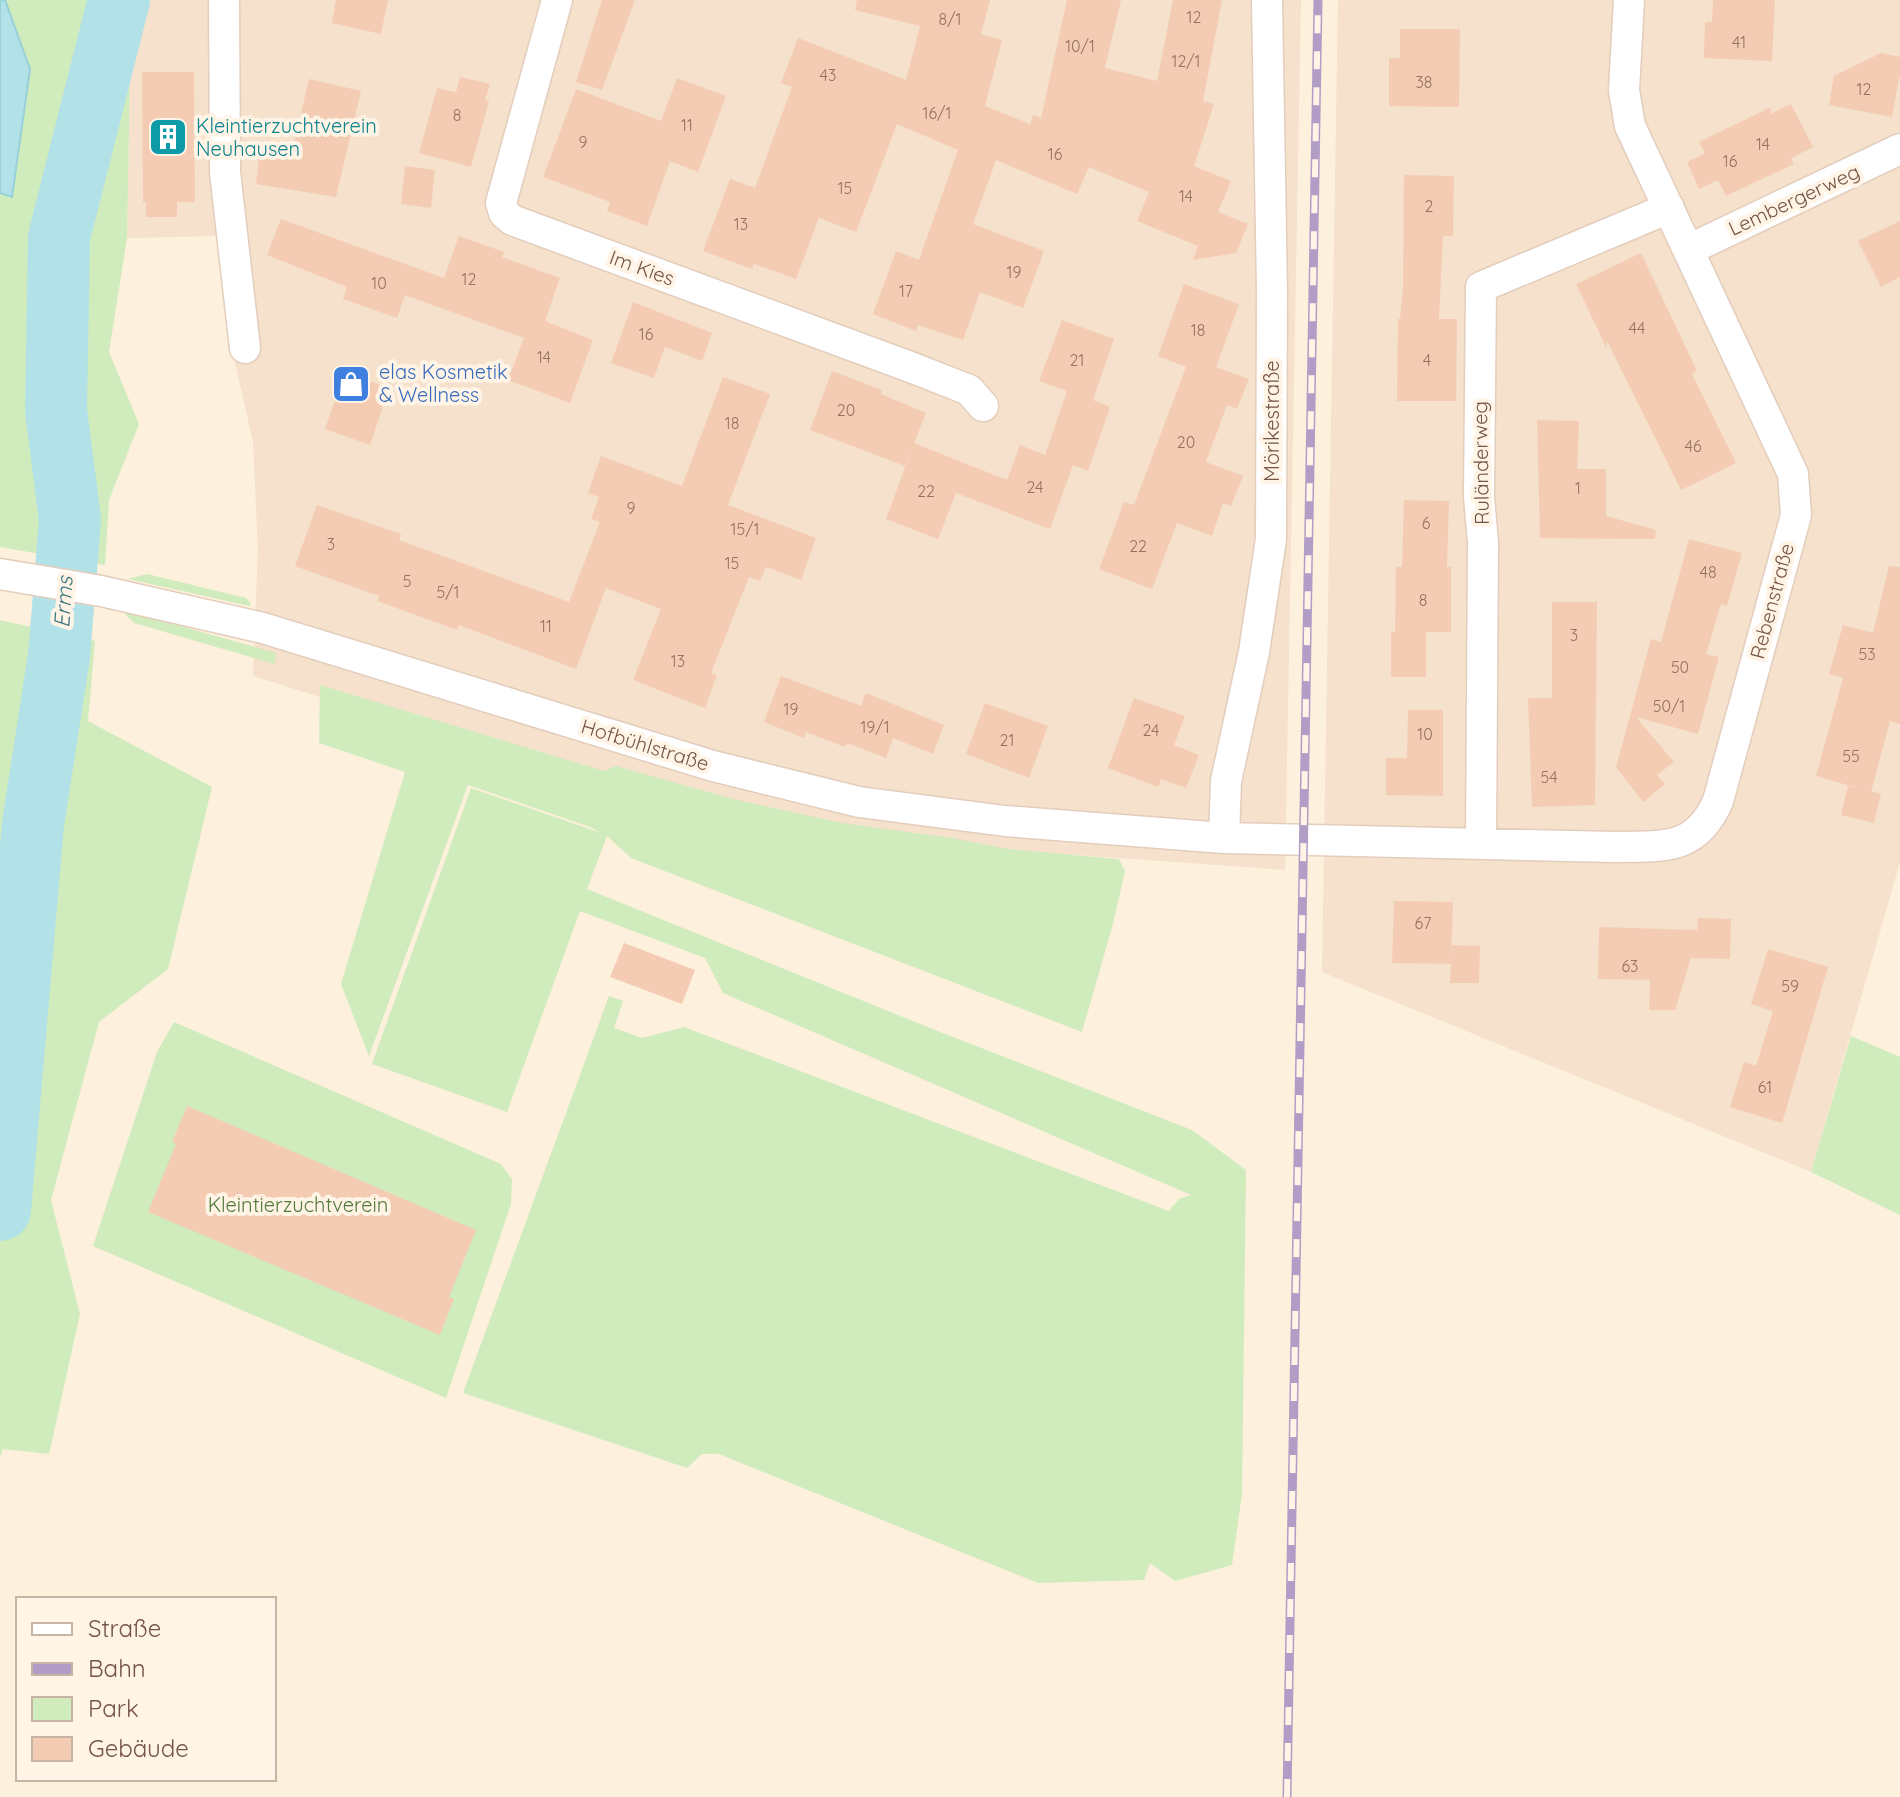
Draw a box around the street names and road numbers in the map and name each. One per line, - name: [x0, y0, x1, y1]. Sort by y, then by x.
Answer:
- street label: Lembergerweg: [1724, 158, 1863, 241]
- street label: Im Kies: [606, 244, 678, 291]
- street label: Mörikestraße: [1259, 360, 1284, 482]
- street label: Ruländerweg: [1467, 401, 1494, 525]
- street label: Rebenstraße: [1744, 540, 1799, 661]
- street label: Hofbühlstraße: [578, 713, 712, 776]

